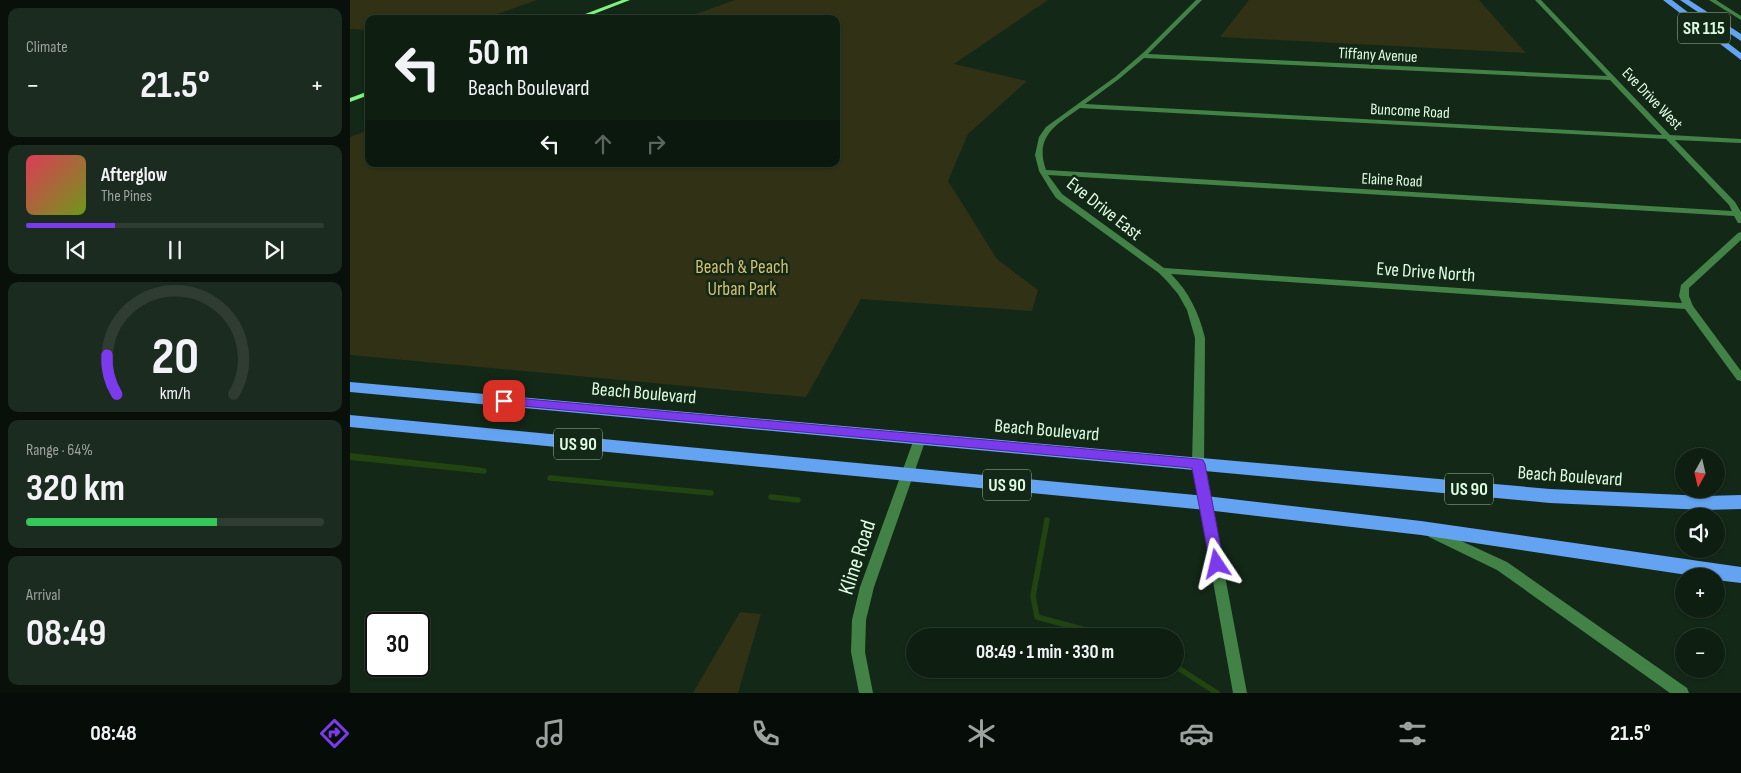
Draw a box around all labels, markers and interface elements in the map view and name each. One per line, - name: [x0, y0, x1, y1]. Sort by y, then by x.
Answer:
- road number: SR 115: [1678, 12, 1730, 44]
- text: 50 m: [468, 32, 529, 75]
- icon: left: [385, 35, 450, 100]
- text: Climate: [26, 38, 68, 57]
- street label: Tiffany Avenue: [1338, 44, 1418, 67]
- text: 21.5°: [140, 63, 210, 108]
- street label: Eve Drive West: [1618, 64, 1686, 134]
- text: −: [26, 69, 40, 102]
- text: +: [310, 69, 324, 102]
- text: Beach Boulevard: [468, 75, 590, 102]
- street label: Buncome Road: [1370, 100, 1450, 123]
- icon: left: [536, 130, 564, 158]
- icon: ahead: [589, 130, 617, 158]
- icon: right: [642, 130, 670, 158]
- text: Afterglow: [101, 164, 167, 187]
- street label: Elaine Road: [1361, 169, 1423, 192]
- street label: Eve Drive East: [1062, 173, 1147, 246]
- text: The Pines: [101, 187, 152, 206]
- icon: previous: [62, 236, 90, 264]
- icon: pause: [161, 236, 189, 264]
- icon: next: [260, 236, 288, 264]
- park label: Beach & Peach Urban Park: [695, 256, 789, 301]
- street label: Eve Drive North: [1376, 258, 1476, 287]
- text: 20: [151, 326, 199, 389]
- street label: Beach Boulevard: [591, 377, 697, 410]
- pin: [483, 380, 525, 422]
- text: km/h: [160, 383, 190, 404]
- icon: arrive: [490, 387, 518, 415]
- street label: Beach Boulevard: [994, 414, 1100, 447]
- road number: US 90: [554, 428, 602, 459]
- text: Range · 64%: [26, 441, 93, 460]
- north arrow: [1675, 448, 1725, 498]
- map controls: [1675, 448, 1725, 678]
- street label: Beach Boulevard: [1517, 461, 1623, 492]
- text: 320 km: [26, 466, 125, 511]
- road number: US 90: [983, 470, 1031, 500]
- road number: US 90: [1445, 474, 1493, 504]
- button: sound: [1675, 508, 1725, 558]
- street label: Kline Road: [833, 517, 882, 598]
- position arrow: [1190, 537, 1242, 589]
- button: +: [1675, 568, 1725, 618]
- text: Arrival: [26, 586, 60, 605]
- text: 08:49: [26, 611, 106, 656]
- speed limit sign: 30: [365, 612, 430, 677]
- button: −: [1675, 628, 1725, 678]
- text: 08:49 · 1 min · 330 m: [976, 641, 1114, 664]
- icon: directions: [317, 716, 352, 751]
- icon: music: [533, 716, 568, 751]
- icon: phone: [748, 716, 783, 751]
- icon: climate: [964, 716, 999, 751]
- icon: car: [1179, 716, 1214, 751]
- icon: filters: [1395, 716, 1430, 751]
- text: 08:48: [90, 720, 137, 747]
- text: 21.5°: [1610, 720, 1651, 747]

